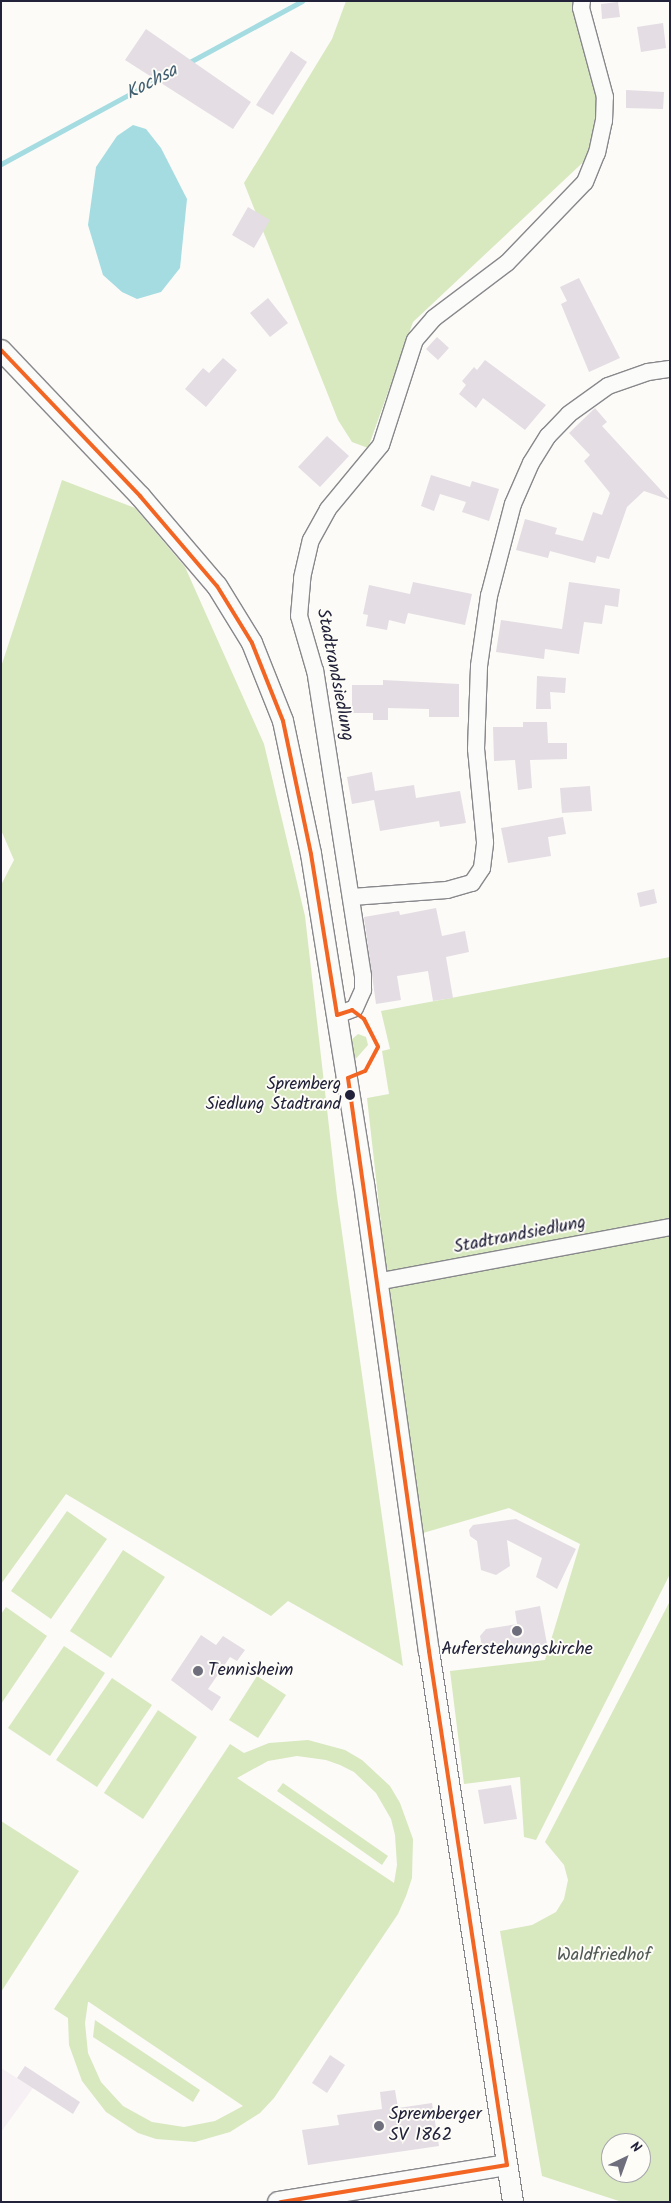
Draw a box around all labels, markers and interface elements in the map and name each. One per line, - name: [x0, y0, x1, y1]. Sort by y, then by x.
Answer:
- water label: Kochsa: [122, 60, 182, 106]
- street label: Stadtrandsiedlung: [311, 607, 357, 743]
- place label: Spremberg Siedlung Stadtrand: [206, 1075, 341, 1115]
- marker: Spremberg Siedlung Stadtrand: [345, 1090, 355, 1100]
- street label: Stadtrandsiedlung: [452, 1213, 588, 1259]
- marker: Auferstehungskirche: [511, 1625, 523, 1637]
- place label: Auferstehungskirche: [441, 1639, 593, 1661]
- place label: Tennisheim: [208, 1660, 293, 1682]
- marker: Tennisheim: [192, 1665, 204, 1677]
- park label: Waldfriedhof: [557, 1945, 651, 1967]
- place label: Spremberger SV 1862: [389, 2105, 482, 2148]
- marker: Spremberger SV 1862: [373, 2120, 385, 2132]
- north arrow: [601, 2133, 651, 2183]
- text: N: [625, 2136, 646, 2159]

